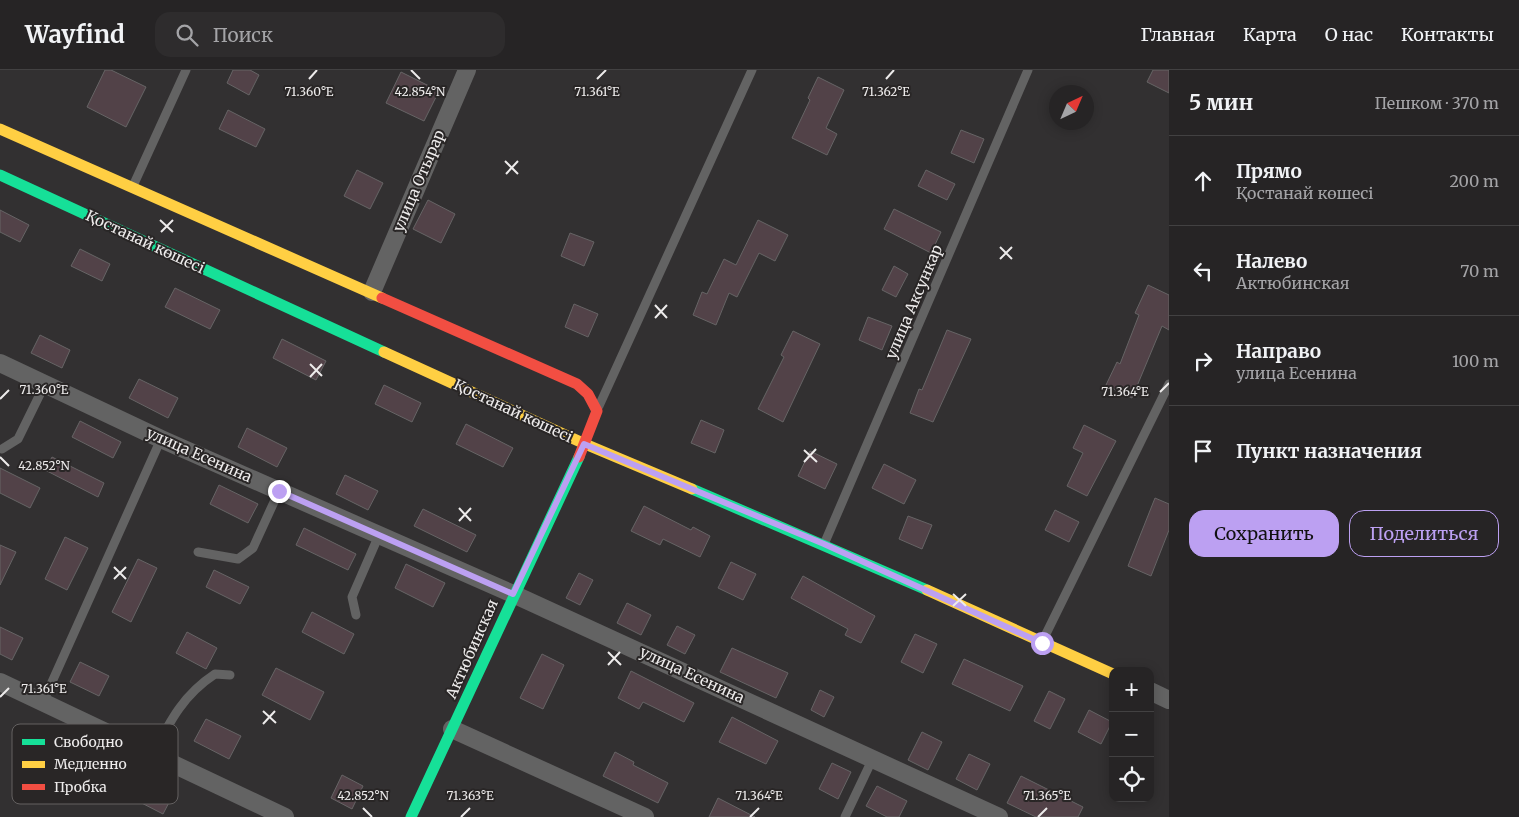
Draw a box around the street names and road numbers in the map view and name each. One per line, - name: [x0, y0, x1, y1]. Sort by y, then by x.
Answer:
- street label: улица Отырар: [389, 127, 449, 235]
- street label: Қостанай көшесі: [83, 206, 208, 277]
- street label: улица Аксункар: [881, 242, 946, 362]
- street label: Қостанай көшесі: [451, 375, 576, 446]
- street label: улица Есенина: [144, 423, 255, 486]
- street label: Актюбинская: [441, 596, 502, 702]
- street label: улица Есенина: [637, 642, 748, 707]

